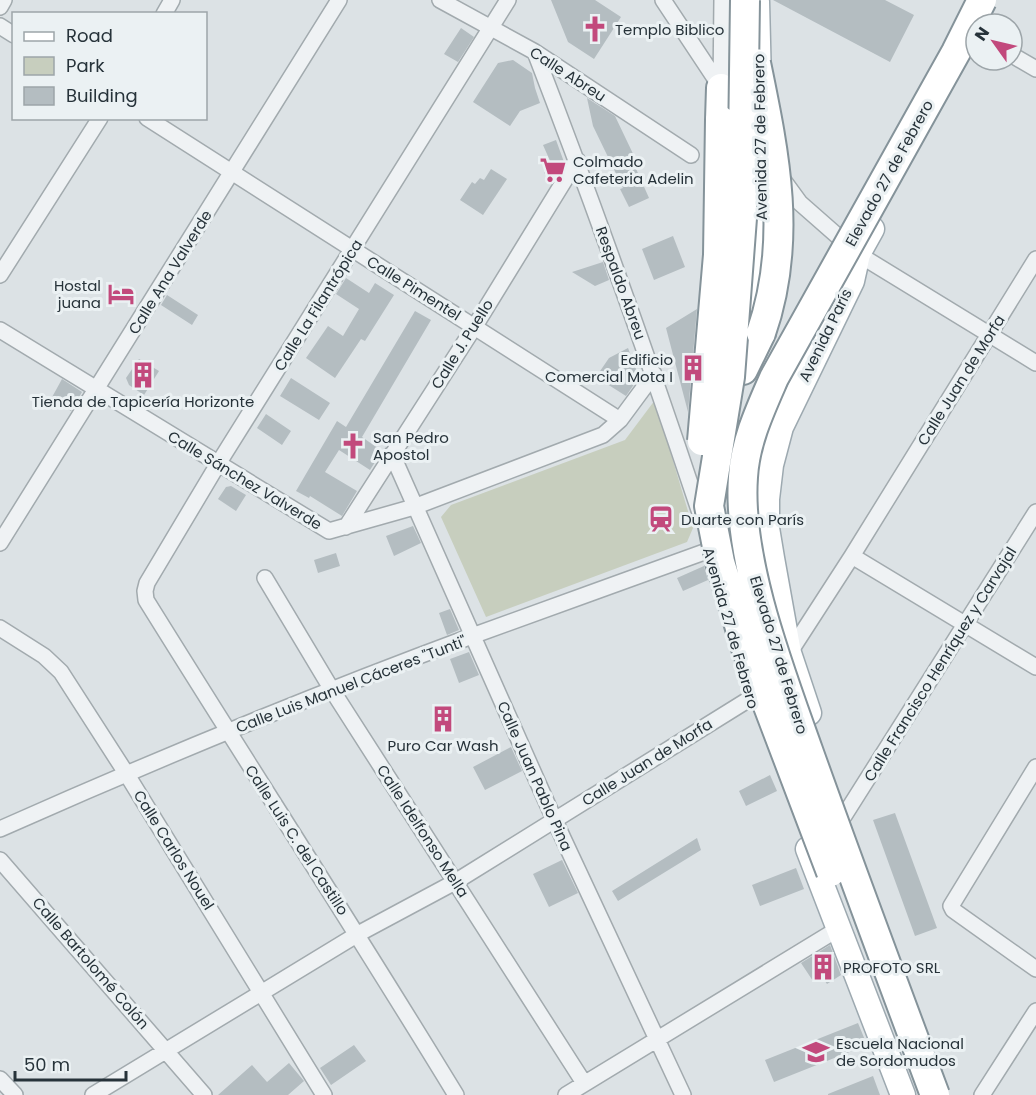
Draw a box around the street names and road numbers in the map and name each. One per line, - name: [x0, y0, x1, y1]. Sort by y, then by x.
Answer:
- street label: Calle Abreu: [526, 41, 610, 107]
- street label: Avenida 27 de Febrero: [748, 53, 772, 221]
- street label: Elevado 27 de Febrero: [840, 96, 938, 250]
- street label: Calle Ana Valverde: [123, 206, 217, 338]
- street label: Respaldo Abreu: [591, 224, 651, 342]
- street label: Calle La Filantrópica: [269, 235, 367, 375]
- street label: Calle Pimentel: [363, 251, 465, 325]
- street label: Avenida París: [793, 285, 857, 385]
- street label: Calle J. Puello: [426, 295, 498, 393]
- street label: Calle Juan de Morfa: [912, 311, 1010, 449]
- street label: Calle Sánchez Valverde: [164, 426, 326, 534]
- street label: Calle Francisco Henríquez y Carvajal: [859, 543, 1021, 785]
- street label: Avenida 27 de Febrero: [698, 545, 764, 711]
- street label: Elevado 27 de Febrero: [745, 573, 813, 737]
- street label: Calle Luis Manuel Cáceres "Tunti": [233, 630, 469, 738]
- street label: Calle Juan Pablo Pina: [492, 698, 578, 854]
- street label: Calle Juan de Morfa: [578, 713, 716, 811]
- street label: Calle Idelfonso Mella: [372, 760, 474, 902]
- street label: Calle Luis C. del Castillo: [240, 761, 354, 919]
- street label: Calle Carlos Nouel: [129, 786, 219, 914]
- street label: Calle Bartolomé Colón: [28, 893, 154, 1033]

